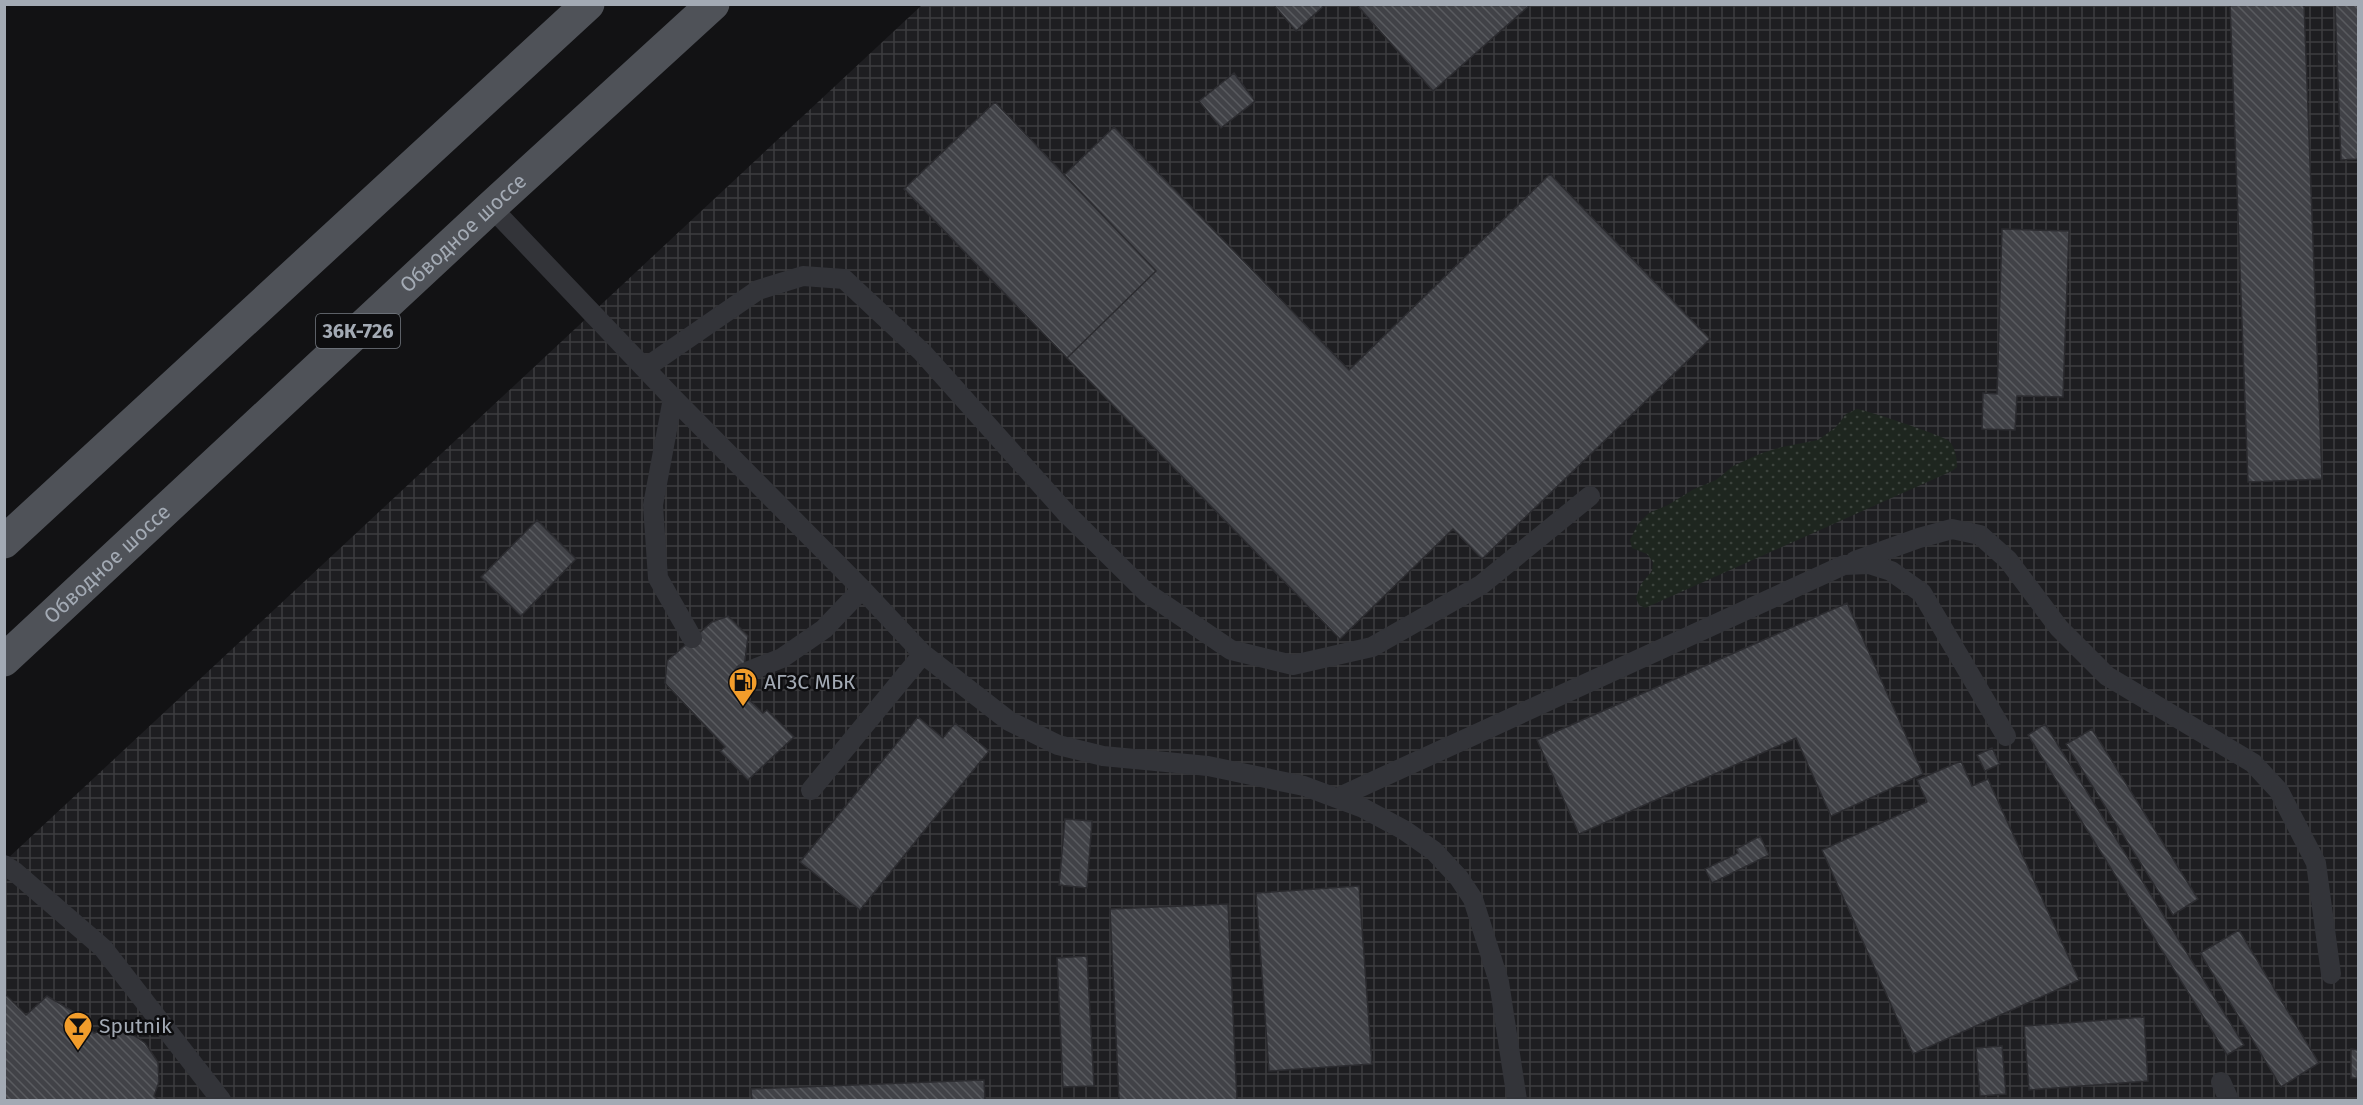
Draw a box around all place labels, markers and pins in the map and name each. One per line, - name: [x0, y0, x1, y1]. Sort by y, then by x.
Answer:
- fuel station icon: АГЗС МБК: [727, 666, 759, 708]
- place label: АГЗС МБК: [764, 669, 856, 695]
- bar icon: Sputnik: [62, 1010, 94, 1052]
- place label: Sputnik: [99, 1013, 172, 1039]

